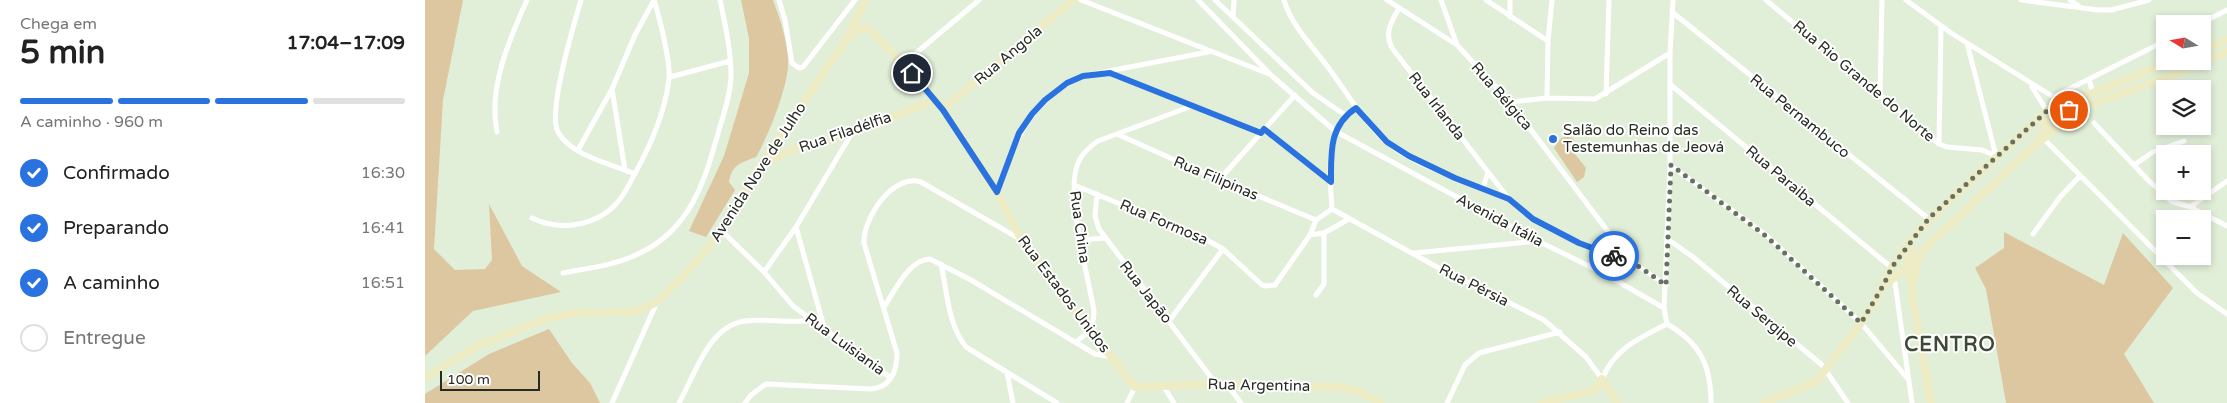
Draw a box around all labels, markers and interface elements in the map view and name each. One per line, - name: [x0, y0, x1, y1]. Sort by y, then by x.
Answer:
- text: Chega em: [20, 14, 97, 34]
- north arrow: [2156, 15, 2211, 70]
- map controls: [2156, 15, 2211, 265]
- street label: Rua Rio Grande do Norte: [1789, 16, 1939, 146]
- street label: Rua Angola: [970, 21, 1046, 89]
- text: 17:04–17:09: [286, 32, 405, 54]
- text: 5 min: [20, 34, 105, 72]
- pin: [891, 52, 933, 94]
- street label: Rua Bélgica: [1468, 58, 1536, 134]
- icon: home: [898, 59, 926, 87]
- street label: Rua Irlanda: [1405, 68, 1469, 144]
- street label: Rua Pernambuco: [1746, 70, 1854, 162]
- button: layers: [2156, 80, 2211, 135]
- pin: [2048, 89, 2090, 131]
- icon: bag: [2055, 96, 2083, 124]
- street label: Avenida Nove de Julho: [706, 99, 810, 245]
- street label: Rua Filadélfia: [796, 108, 894, 156]
- text: A caminho · 960 m: [20, 112, 163, 132]
- place label: Salão do Reino das Testemunhas de Jeová: [1563, 121, 1724, 156]
- marker: Salão do Reino das Testemunhas de Jeová: [1547, 133, 1559, 145]
- street label: Rua Paraiba: [1742, 141, 1820, 211]
- button: +: [2156, 145, 2211, 200]
- street label: Rua Filipinas: [1171, 152, 1261, 204]
- icon: check: [20, 159, 48, 187]
- text: Confirmado: [63, 162, 170, 184]
- text: 16:30: [361, 163, 405, 183]
- street label: Rua China: [1066, 190, 1094, 264]
- street label: Avenida Itália: [1453, 190, 1547, 250]
- street label: Rua Formosa: [1117, 195, 1211, 249]
- button: −: [2156, 210, 2211, 265]
- icon: check: [20, 214, 48, 242]
- text: Preparando: [63, 217, 169, 239]
- text: 16:41: [361, 218, 405, 238]
- courier: [1589, 231, 1639, 281]
- street label: Rua Estados Unidos: [1014, 232, 1114, 356]
- icon: bike: [1600, 242, 1628, 270]
- street label: Rua Japão: [1116, 257, 1176, 327]
- street label: Rua Pérsia: [1436, 260, 1512, 310]
- icon: check: [20, 269, 48, 297]
- text: A caminho: [63, 272, 160, 294]
- text: 16:51: [361, 273, 405, 293]
- street label: Rua Sergipe: [1723, 281, 1801, 351]
- street label: Rua Luisiania: [802, 309, 888, 379]
- text: Entregue: [63, 327, 146, 349]
- district label: CENTRO: [1904, 333, 1996, 357]
- scale bar: [440, 368, 540, 391]
- text: 100 m: [447, 371, 490, 388]
- street label: Rua Argentina: [1207, 375, 1311, 395]

